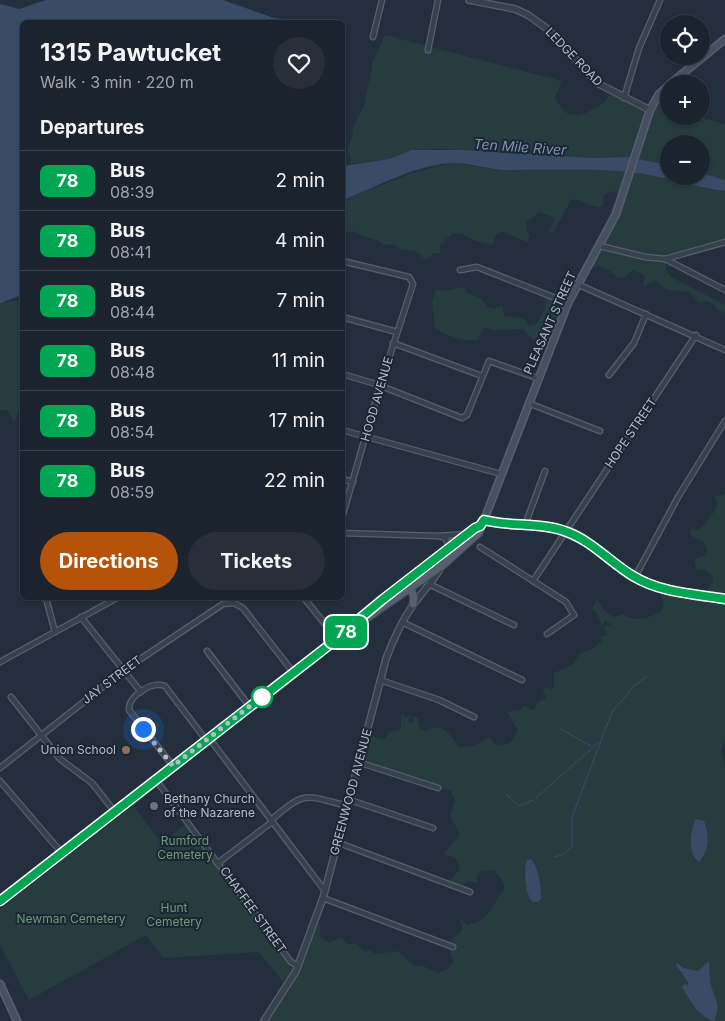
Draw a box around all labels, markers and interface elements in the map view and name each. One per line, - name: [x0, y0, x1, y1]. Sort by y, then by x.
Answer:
- map controls: [660, 15, 710, 185]
- button: locate: [660, 15, 710, 65]
- street label: LEDGE ROAD: [543, 24, 606, 89]
- button: heart: [273, 37, 325, 89]
- text: 1315 Pawtucket: [40, 38, 221, 67]
- text: Walk · 3 min · 220 m: [40, 72, 194, 92]
- button: +: [660, 75, 710, 125]
- text: Departures: [40, 116, 144, 139]
- water label: Ten Mile River: [473, 135, 568, 158]
- button: −: [660, 135, 710, 185]
- text: Bus: [110, 159, 145, 182]
- text: 2 min: [276, 169, 325, 192]
- text: 78: [57, 170, 78, 191]
- text: 08:39: [110, 182, 154, 202]
- text: Bus: [110, 219, 145, 242]
- text: 4 min: [275, 229, 325, 252]
- text: 78: [57, 230, 78, 251]
- text: 08:41: [110, 242, 151, 262]
- street label: PLEASANT STREET: [520, 269, 579, 377]
- text: Bus: [110, 279, 145, 302]
- text: 7 min: [276, 289, 325, 312]
- text: 78: [57, 290, 78, 311]
- text: 08:44: [110, 302, 155, 322]
- text: Bus: [110, 339, 145, 362]
- text: 11 min: [272, 349, 325, 372]
- text: 78: [57, 350, 78, 371]
- street label: HOOD AVENUE: [357, 355, 396, 443]
- text: 08:48: [110, 362, 155, 382]
- street label: HOPE STREET: [602, 394, 660, 471]
- text: Bus: [110, 399, 145, 422]
- text: 17 min: [269, 409, 325, 432]
- text: 78: [57, 410, 78, 431]
- text: 08:54: [110, 422, 155, 442]
- text: Bus: [110, 459, 145, 482]
- text: 22 min: [264, 469, 325, 492]
- text: 78: [57, 470, 78, 491]
- text: 08:59: [110, 482, 154, 502]
- button: Directions: [40, 532, 178, 590]
- button: Tickets: [188, 532, 325, 590]
- line badge: 78: [324, 616, 368, 648]
- text: 78: [335, 621, 357, 642]
- street label: JAY STREET: [79, 652, 145, 707]
- unlabelled marker: [251, 686, 273, 708]
- your location: [131, 717, 156, 742]
- street label: GREENWOOD AVENUE: [326, 727, 375, 857]
- place label: Union School: [40, 742, 116, 757]
- marker: Union School: [120, 744, 132, 756]
- place label: Bethany Church of the Nazarene: [164, 791, 255, 820]
- marker: Bethany Church of the Nazarene: [148, 800, 160, 812]
- park label: Rumford Cemetery: [157, 833, 213, 862]
- street label: CHAFFEE STREET: [217, 864, 290, 956]
- park label: Hunt Cemetery: [146, 900, 202, 929]
- park label: Newman Cemetery: [17, 911, 126, 926]

